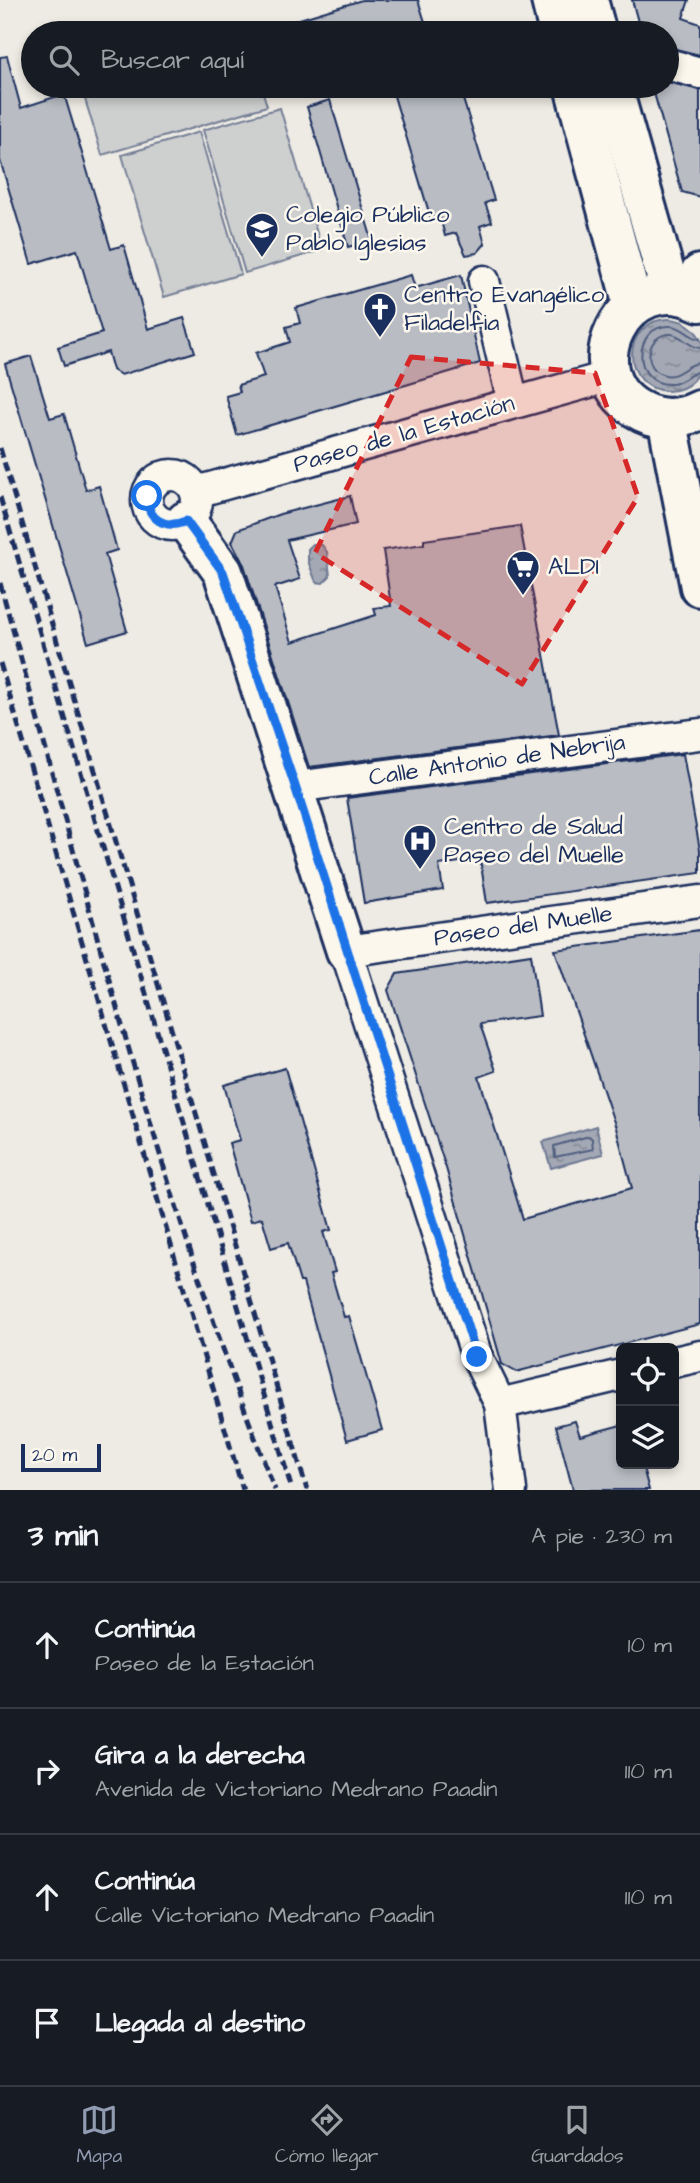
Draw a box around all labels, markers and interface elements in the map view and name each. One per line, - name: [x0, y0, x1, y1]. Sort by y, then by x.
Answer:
- search box: [21, 21, 679, 98]
- icon: search: [45, 41, 83, 79]
- text: Buscar aquí: [101, 42, 244, 78]
- place label: Colegio Público Pablo Iglesias: [286, 198, 450, 261]
- school or university icon: Colegio Público Pablo Iglesias: [243, 210, 281, 259]
- place label: Centro Evangélico Filadelfia: [404, 278, 605, 340]
- church icon: Centro Evangélico Filadelfia: [361, 290, 399, 339]
- street label: Paseo de la Estación: [289, 386, 519, 482]
- route start: [131, 480, 162, 511]
- supermarket icon: ALDI: [504, 548, 542, 597]
- place label: ALDI: [548, 550, 599, 584]
- street label: Calle Antonio de Nebrija: [367, 725, 627, 795]
- place label: Centro de Salud Paseo del Muelle: [444, 810, 624, 872]
- hospital icon: Centro de Salud Paseo del Muelle: [401, 822, 439, 871]
- street label: Paseo del Muelle: [432, 897, 614, 955]
- route end: [461, 1341, 492, 1372]
- map controls: [616, 1343, 679, 1469]
- button: locate: [616, 1343, 679, 1406]
- button: layers: [616, 1406, 679, 1469]
- scale bar: [21, 1441, 102, 1473]
- text: 20 m: [32, 1442, 77, 1469]
- text: 3 min: [28, 1515, 98, 1557]
- text: A pie · 230 m: [531, 1520, 672, 1552]
- text: Continúa: [95, 1611, 195, 1647]
- icon: ahead: [28, 1626, 66, 1664]
- text: 10 m: [627, 1629, 672, 1661]
- text: Paseo de la Estación: [95, 1647, 314, 1679]
- text: Gira a la derecha: [95, 1737, 305, 1773]
- icon: right: [28, 1752, 66, 1790]
- text: 110 m: [624, 1755, 672, 1787]
- text: Avenida de Victoriano Medrano Paadin: [95, 1773, 498, 1805]
- text: Continúa: [95, 1863, 195, 1899]
- icon: ahead: [28, 1878, 66, 1916]
- text: 110 m: [624, 1881, 672, 1913]
- text: Calle Victoriano Medrano Paadin: [95, 1899, 434, 1931]
- icon: arrive: [28, 2004, 66, 2042]
- text: Llegada al destino: [95, 2005, 305, 2041]
- tab: Mapa: [76, 2101, 122, 2170]
- tab: Cómo llegar: [275, 2101, 378, 2170]
- tab: Guardados: [531, 2101, 624, 2170]

